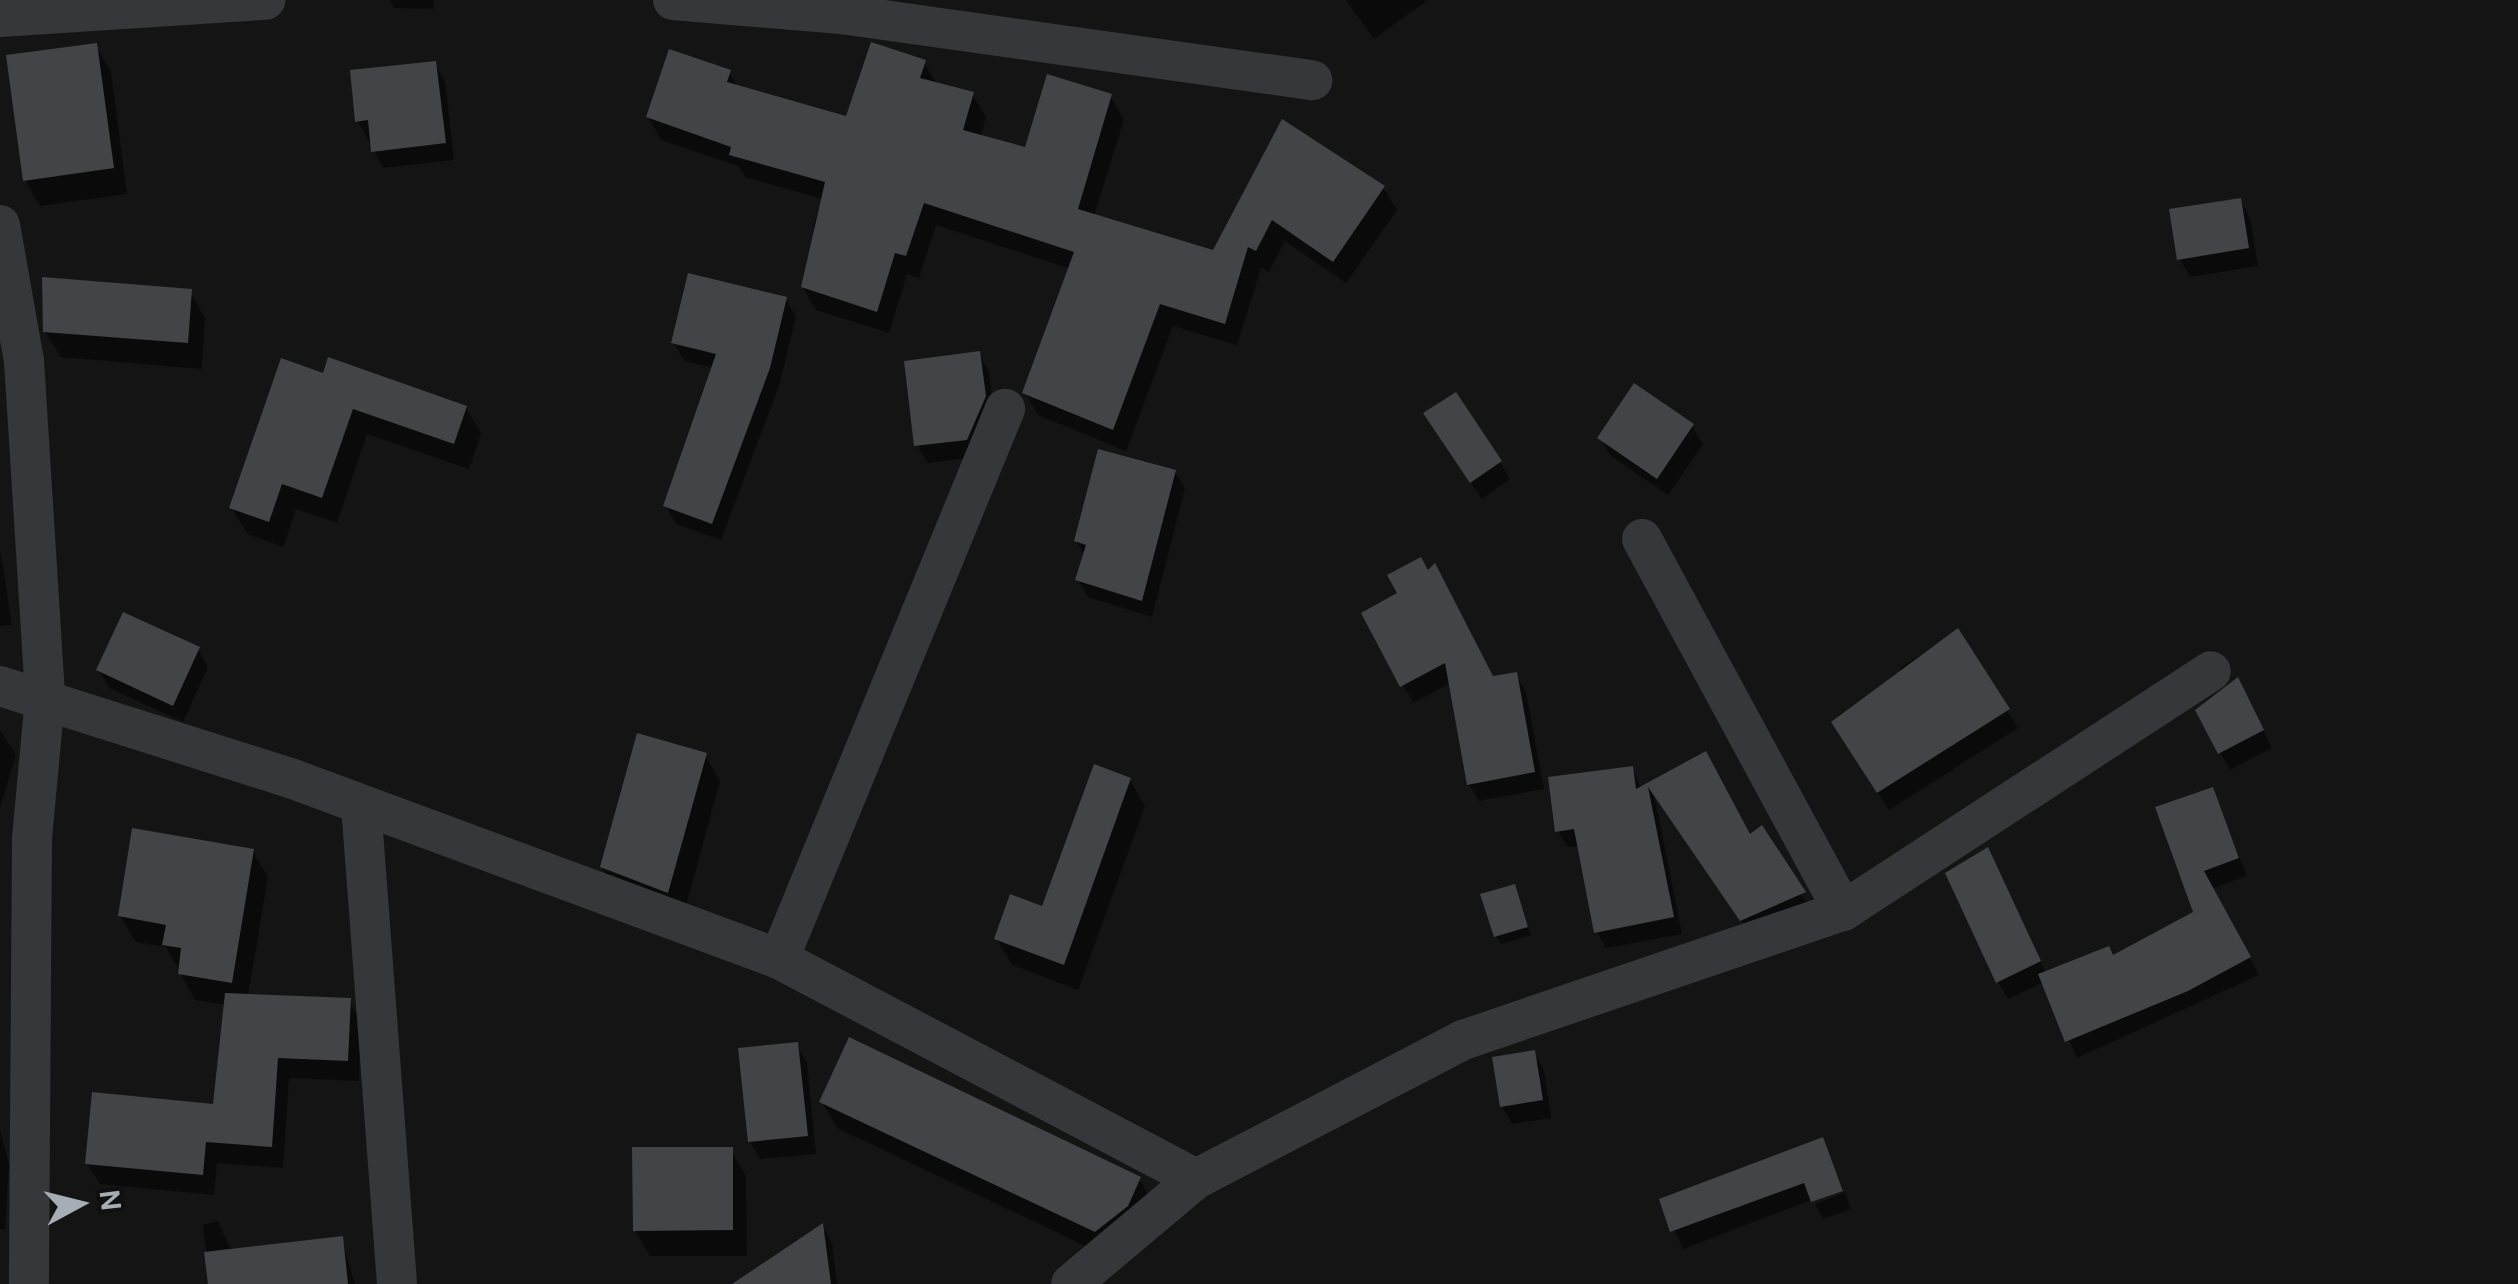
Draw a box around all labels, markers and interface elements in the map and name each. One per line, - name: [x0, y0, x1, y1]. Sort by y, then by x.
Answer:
- north arrow: [30, 1154, 130, 1254]
- text: N: [91, 1188, 130, 1213]

